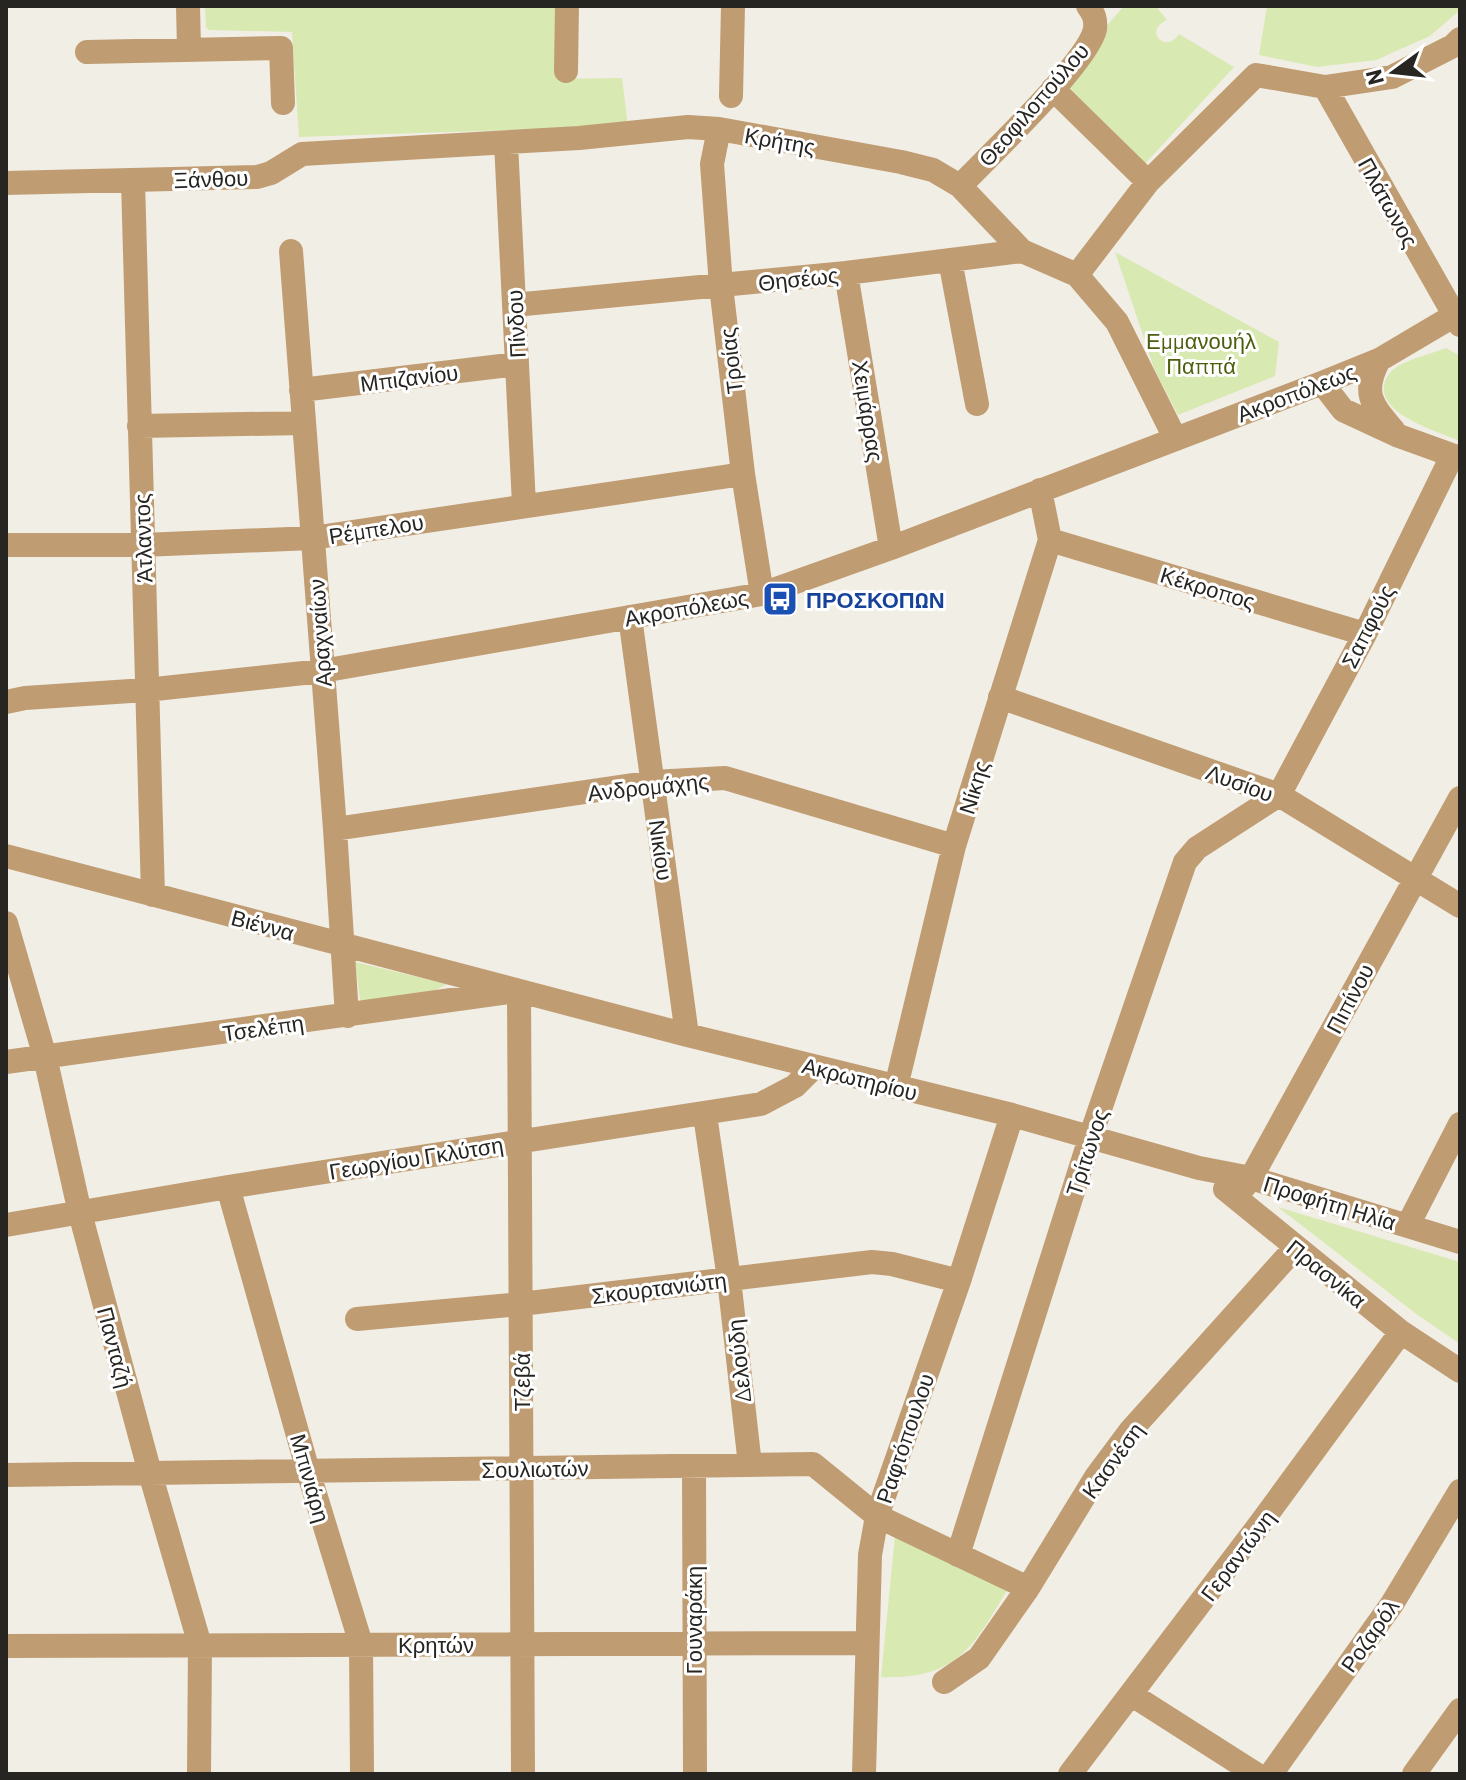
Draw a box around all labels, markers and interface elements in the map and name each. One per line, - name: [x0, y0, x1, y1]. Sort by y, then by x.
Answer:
- north arrow: [1354, 32, 1434, 112]
- street label: Θεοφιλοπούλου: [972, 37, 1094, 172]
- text: N: [1359, 67, 1388, 88]
- street label: Κρήτης: [743, 121, 817, 160]
- street label: Πλάτωνος: [1354, 153, 1424, 251]
- street label: Ξάνθου: [173, 164, 249, 192]
- street label: Θησέως: [757, 261, 840, 296]
- street label: Πίνδου: [500, 289, 530, 359]
- street label: Τροίας: [713, 326, 748, 396]
- park label: Εμμανουήλ Παππά: [1146, 327, 1256, 378]
- street label: Ακροπόλεως: [1233, 357, 1359, 427]
- street label: Μπιζανίου: [359, 358, 459, 396]
- street label: Χειμάρρας: [847, 358, 890, 464]
- street label: Άτλαντος: [127, 493, 157, 583]
- street label: Ρέμπελου: [327, 508, 425, 548]
- street label: Κέκροπος: [1157, 560, 1258, 615]
- street label: Αραχναίων: [302, 578, 337, 688]
- bus stop icon: ΠΡΟΣΚΟΠΩΝ: [761, 580, 799, 618]
- street label: Σαπφούς: [1335, 580, 1400, 672]
- street label: Ακροπόλεως: [622, 583, 750, 632]
- place label: ΠΡΟΣΚΟΠΩΝ: [806, 586, 945, 612]
- street label: Νίκης: [953, 757, 994, 817]
- street label: Λυσίου: [1203, 758, 1277, 806]
- street label: Ανδρομάχης: [586, 767, 710, 806]
- street label: Νικίου: [645, 818, 679, 882]
- street label: Βιέννα: [229, 903, 298, 945]
- street label: Πιπίνου: [1320, 959, 1378, 1037]
- street label: Τσελέπη: [221, 1008, 305, 1047]
- street label: Ακρωτηρίου: [800, 1051, 920, 1106]
- street label: Τρίτωνος: [1060, 1105, 1113, 1199]
- street label: Γεωργίου Γκλύτση: [327, 1130, 505, 1185]
- street label: Προφήτη Ηλία: [1260, 1170, 1400, 1235]
- street label: Πρασνίκα: [1282, 1233, 1372, 1314]
- street label: Σκουρτανιώτη: [590, 1266, 728, 1309]
- street label: Πανταζή: [92, 1304, 139, 1390]
- street label: Δελούδη: [721, 1318, 756, 1404]
- street label: Τζεβά: [508, 1353, 535, 1411]
- street label: Ραφτόπουλου: [870, 1370, 939, 1507]
- street label: Κασνέση: [1076, 1417, 1149, 1504]
- street label: Μπινιάρη: [285, 1431, 336, 1525]
- street label: Σουλιωτών: [481, 1454, 589, 1482]
- street label: Γεραντώνη: [1194, 1504, 1280, 1606]
- street label: Γουναράκη: [680, 1566, 707, 1674]
- street label: Ροζαρόλ: [1334, 1593, 1404, 1677]
- street label: Κρητών: [398, 1631, 474, 1658]

